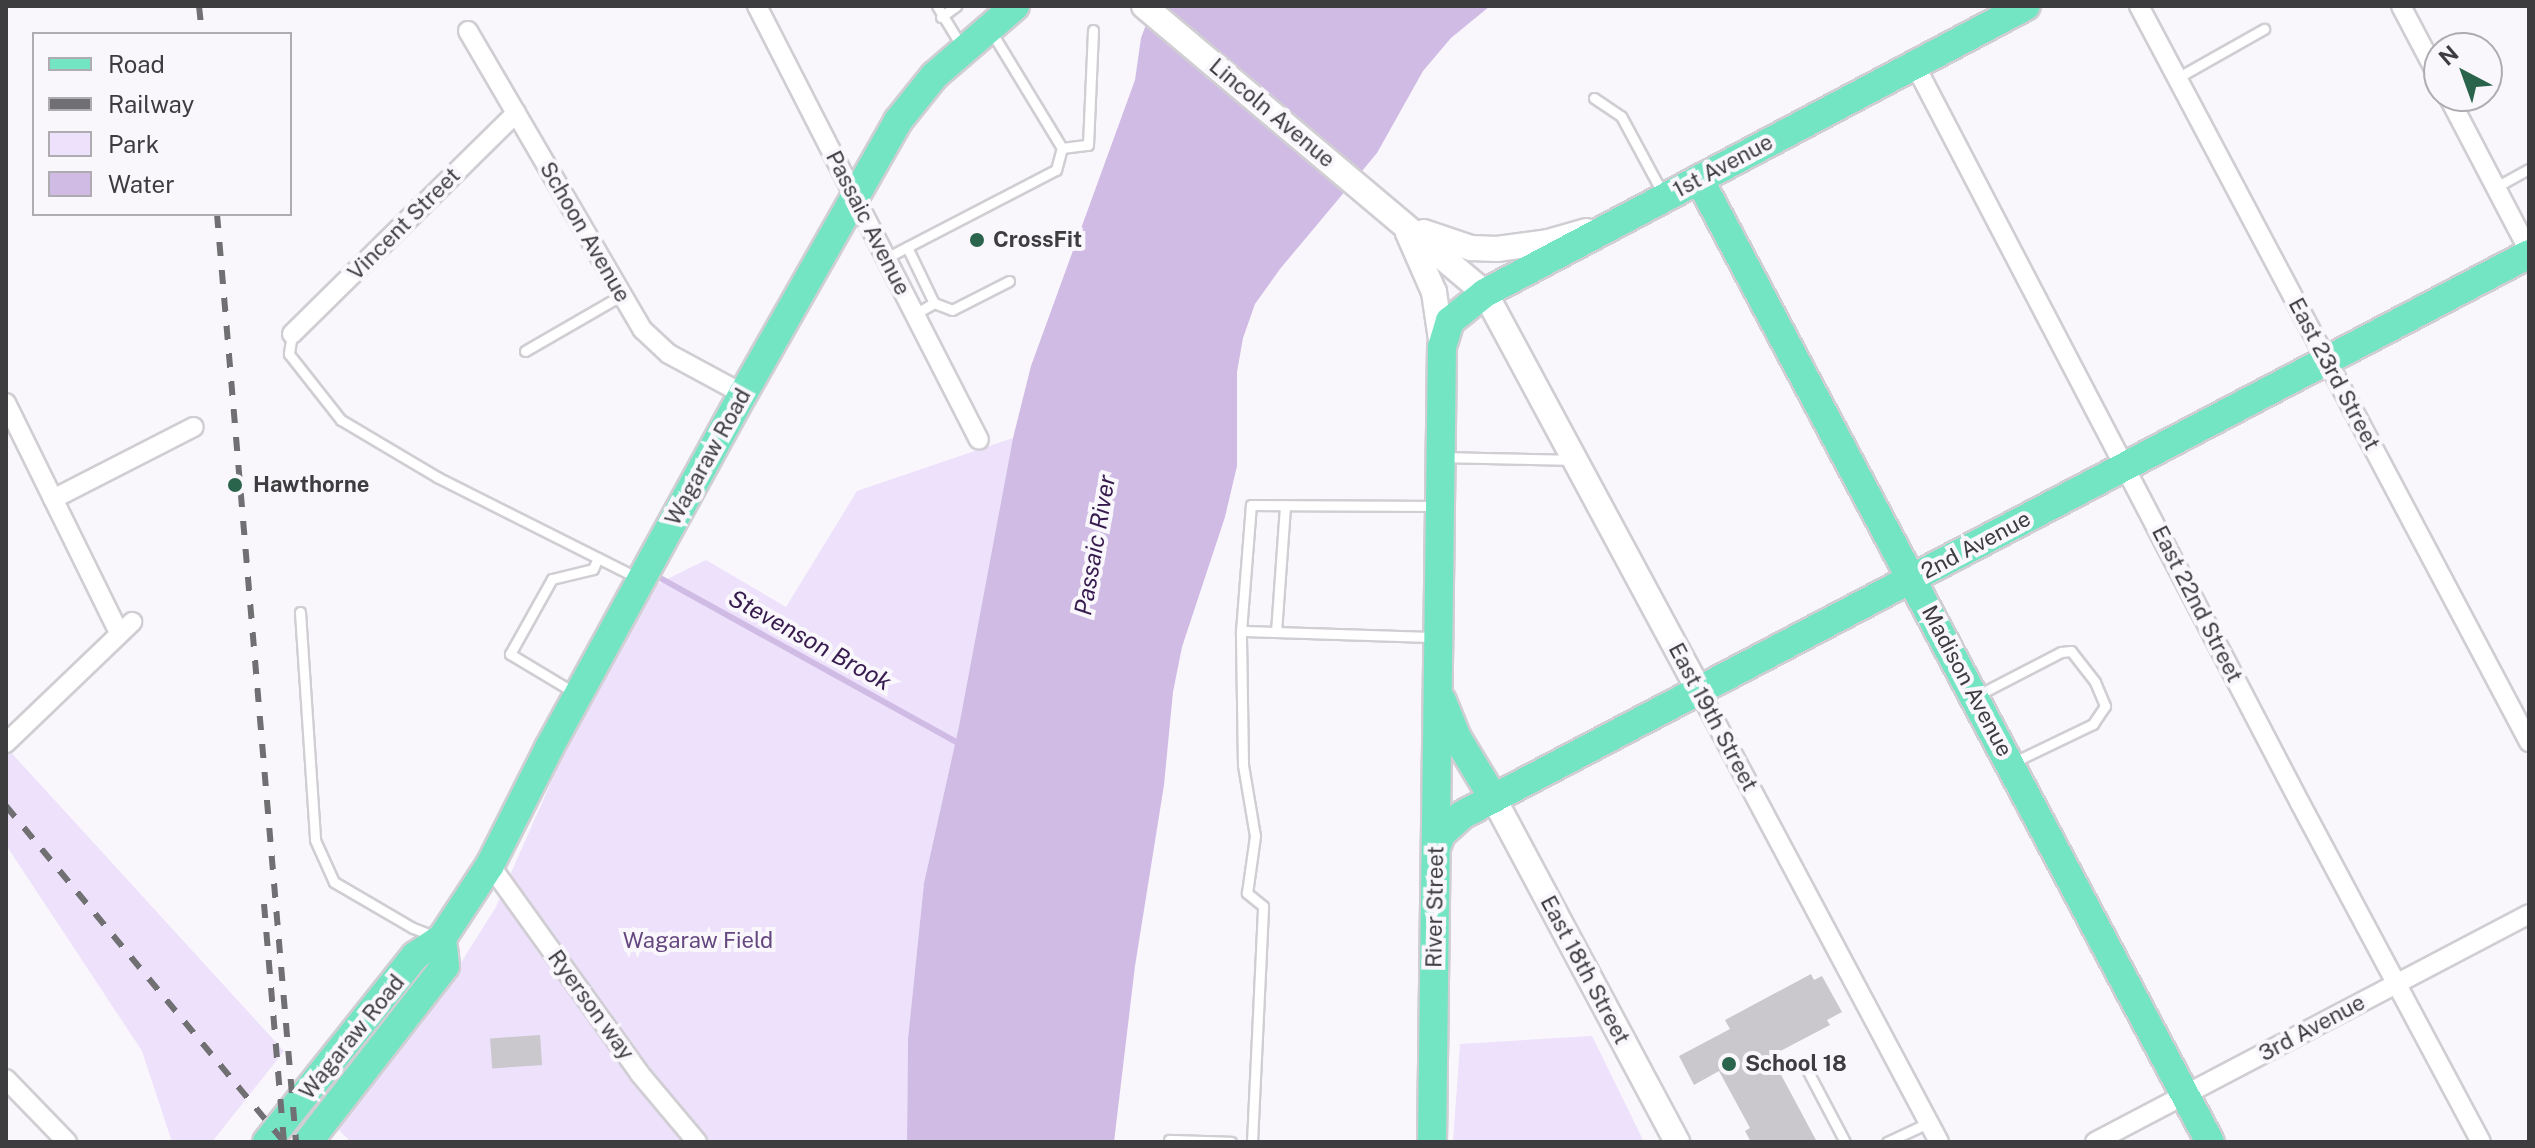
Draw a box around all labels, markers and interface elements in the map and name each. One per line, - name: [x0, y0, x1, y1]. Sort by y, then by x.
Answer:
- legend: [32, 32, 292, 216]
- north arrow: [2423, 32, 2503, 112]
- text: N: [2434, 40, 2464, 71]
- text: Road: [108, 50, 165, 78]
- street label: Lincoln Avenue: [1204, 53, 1340, 173]
- text: Railway: [108, 90, 194, 118]
- street label: 1st Avenue: [1669, 129, 1777, 203]
- text: Park: [108, 130, 159, 158]
- street label: Passaic Avenue: [820, 146, 916, 300]
- street label: Schoon Avenue: [534, 157, 636, 307]
- street label: Vincent Street: [342, 162, 466, 286]
- text: Water: [108, 170, 175, 198]
- place label: CrossFit: [993, 227, 1082, 253]
- marker: CrossFit: [968, 231, 986, 249]
- street label: East 23rd Street: [2283, 293, 2385, 455]
- street label: Wagaraw Road: [660, 384, 756, 530]
- place label: Hawthorne: [253, 472, 369, 498]
- water label: Passaic River: [1068, 472, 1122, 618]
- marker: Hawthorne: [224, 474, 246, 496]
- street label: 2nd Avenue: [1917, 505, 2035, 585]
- street label: East 22nd Street: [2146, 521, 2248, 687]
- water label: Stevenson Brook: [724, 583, 896, 697]
- street label: Madison Avenue: [1916, 601, 2018, 761]
- street label: East 19th Street: [1663, 638, 1763, 796]
- street label: River Street: [1421, 846, 1449, 968]
- street label: East 18th Street: [1535, 891, 1635, 1049]
- park label: Wagaraw Field: [623, 928, 773, 954]
- street label: Ryerson way: [542, 945, 640, 1065]
- street label: Wagaraw Road: [294, 970, 410, 1104]
- street label: 3rd Avenue: [2254, 989, 2370, 1067]
- place label: School 18: [1745, 1051, 1847, 1077]
- marker: School 18: [1720, 1055, 1738, 1073]

